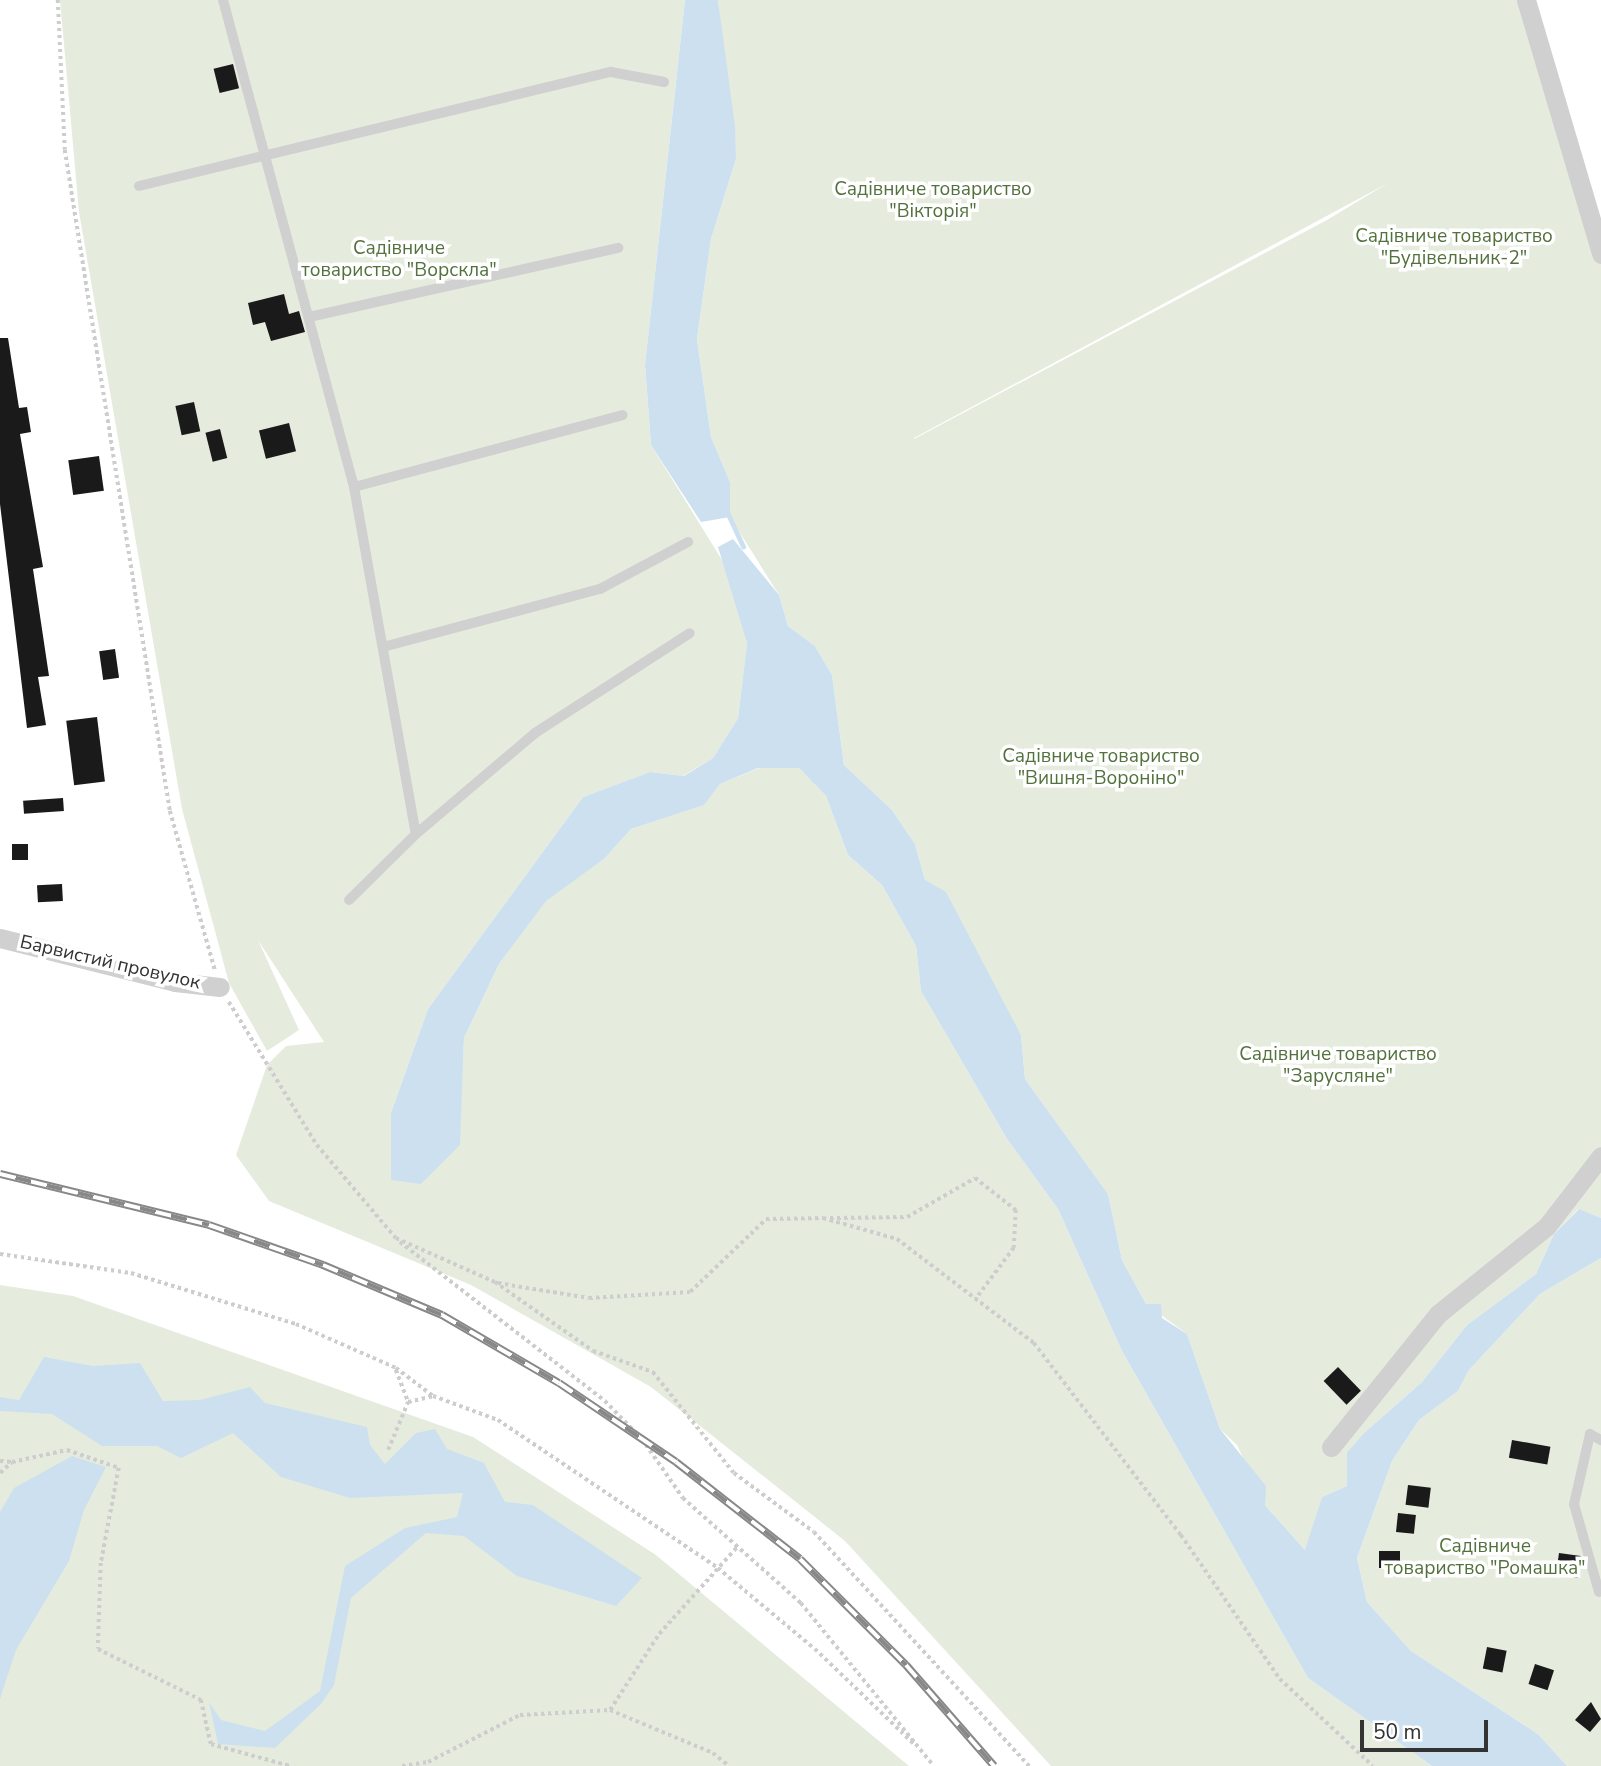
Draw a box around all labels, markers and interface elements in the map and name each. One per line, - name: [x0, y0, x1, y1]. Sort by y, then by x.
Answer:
- park label: Садівниче товариство "Вікторія": [834, 179, 1032, 223]
- park label: Садівниче товариство "Будівельник-2": [1355, 226, 1553, 270]
- park label: Садівниче товариство "Ворскла": [301, 238, 497, 282]
- park label: Садівниче товариство "Вишня-Вороніно": [1002, 746, 1200, 790]
- street label: Барвистий провулок: [18, 931, 202, 995]
- park label: Садівниче товариство "Зарусляне": [1239, 1044, 1437, 1088]
- park label: Садівниче товариство "Ромашка": [1384, 1536, 1586, 1580]
- scale bar: [1363, 1706, 1491, 1750]
- text: 50 m: [1373, 1718, 1422, 1746]

